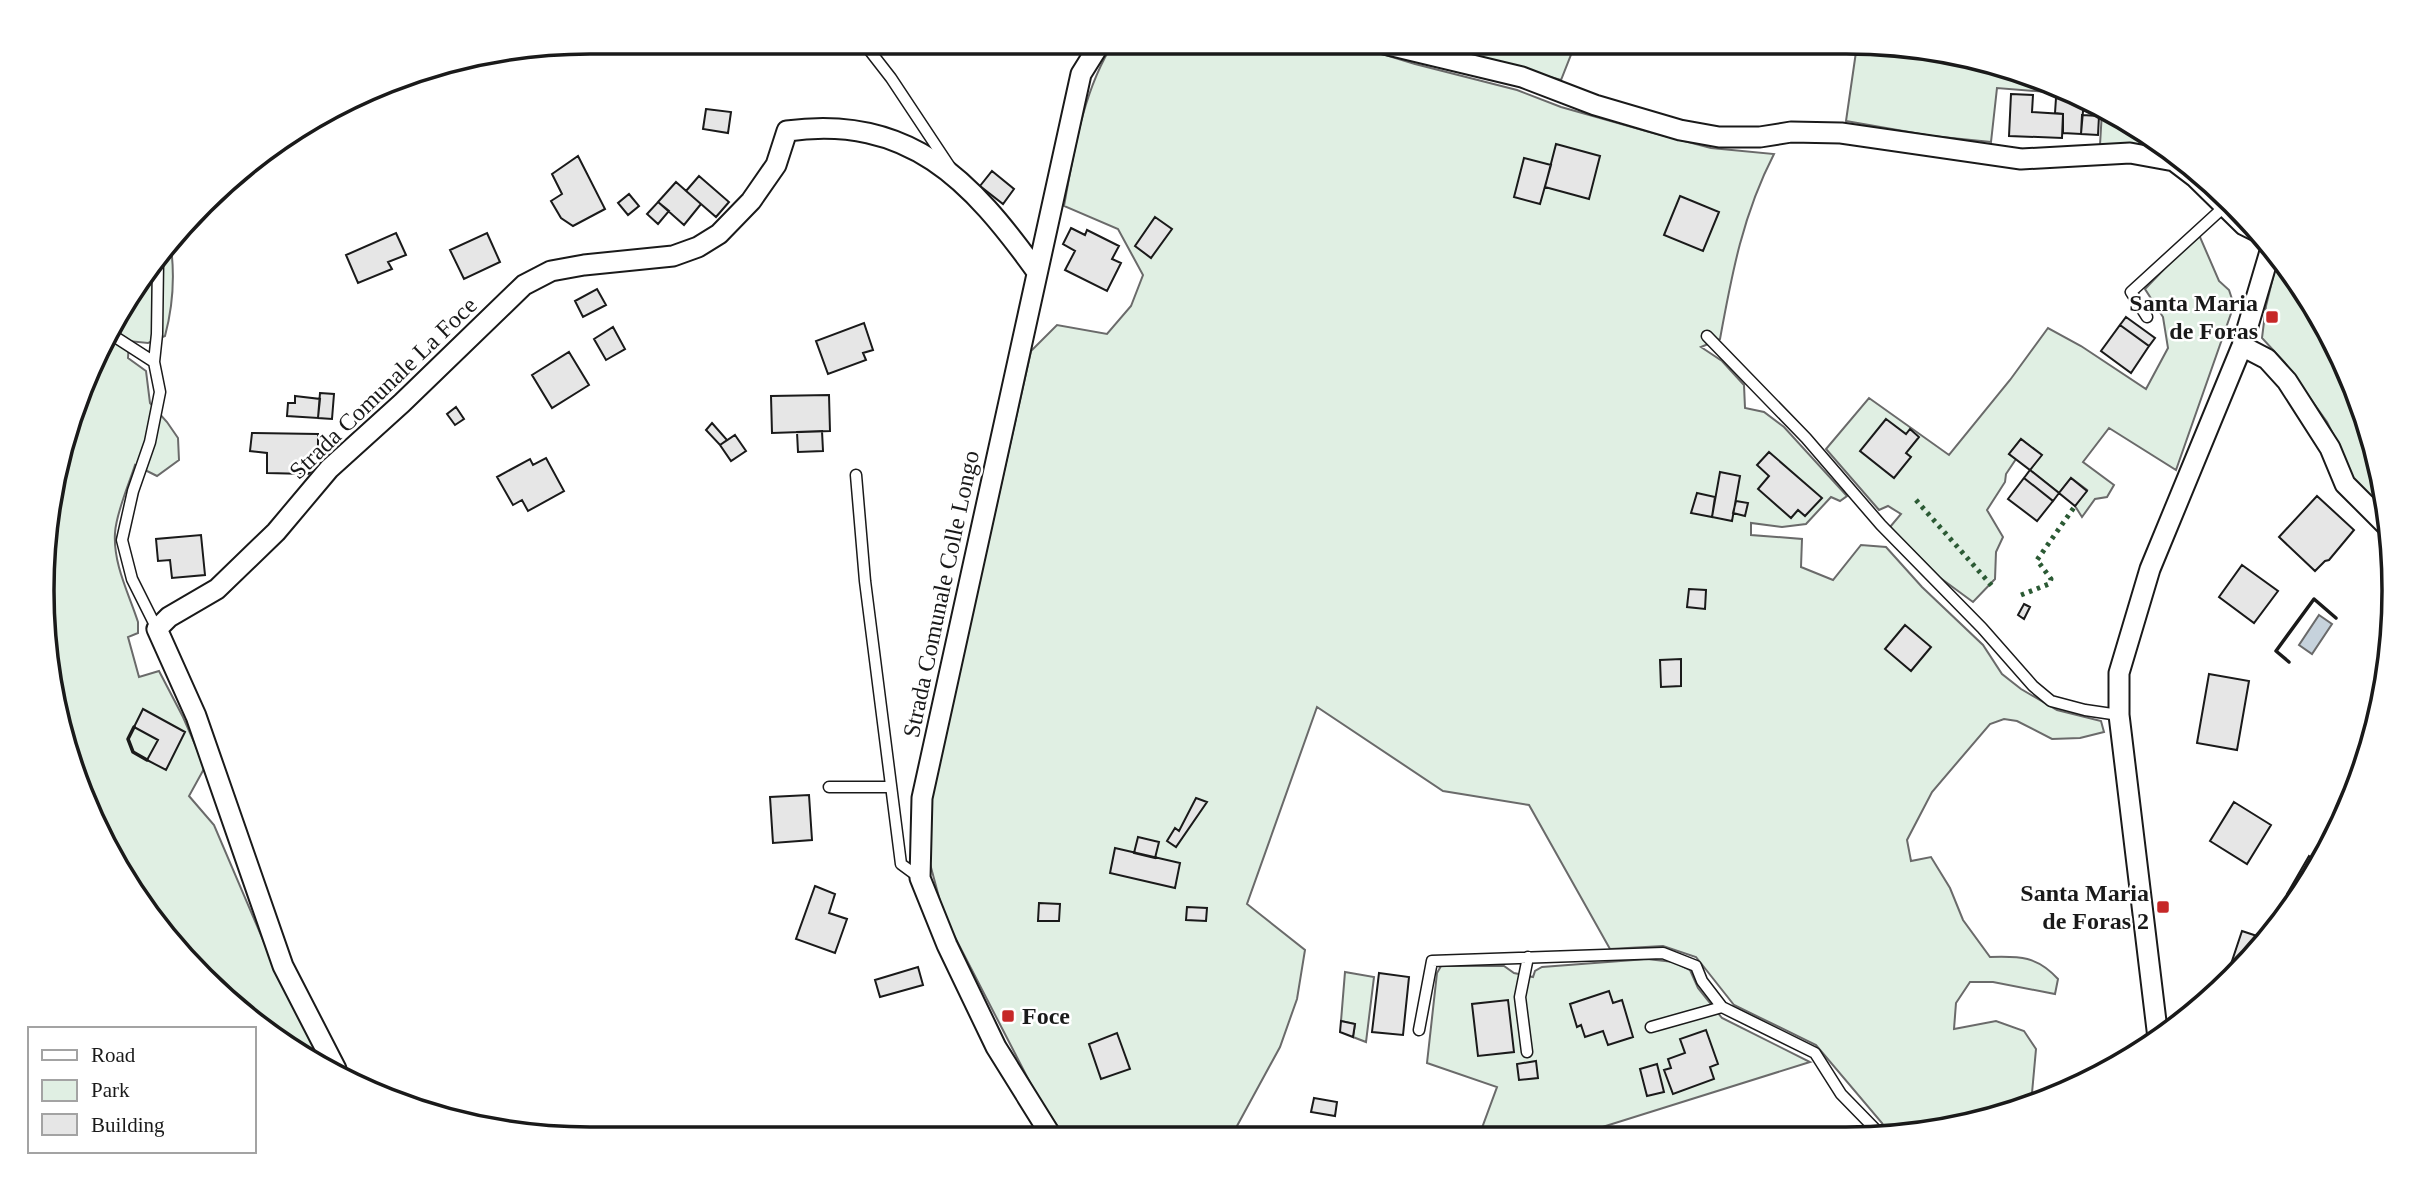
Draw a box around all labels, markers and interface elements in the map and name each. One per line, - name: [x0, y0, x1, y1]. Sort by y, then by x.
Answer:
- place label: Santa Maria de Foras: [2129, 290, 2258, 344]
- street label: Strada Comunale La Foce: [284, 292, 482, 484]
- marker: Santa Maria de Foras: [2264, 309, 2280, 325]
- street label: Strada Comunale Colle Longo: [898, 448, 984, 740]
- place label: Santa Maria de Foras 2: [2020, 880, 2149, 934]
- marker: Santa Maria de Foras 2: [2155, 899, 2171, 915]
- place label: Foce: [1022, 1003, 1070, 1029]
- marker: Foce: [1000, 1008, 1016, 1024]
- legend: [28, 1027, 256, 1153]
- text: Road: [91, 1043, 136, 1067]
- text: Park: [91, 1078, 130, 1102]
- text: Building: [91, 1113, 165, 1137]

